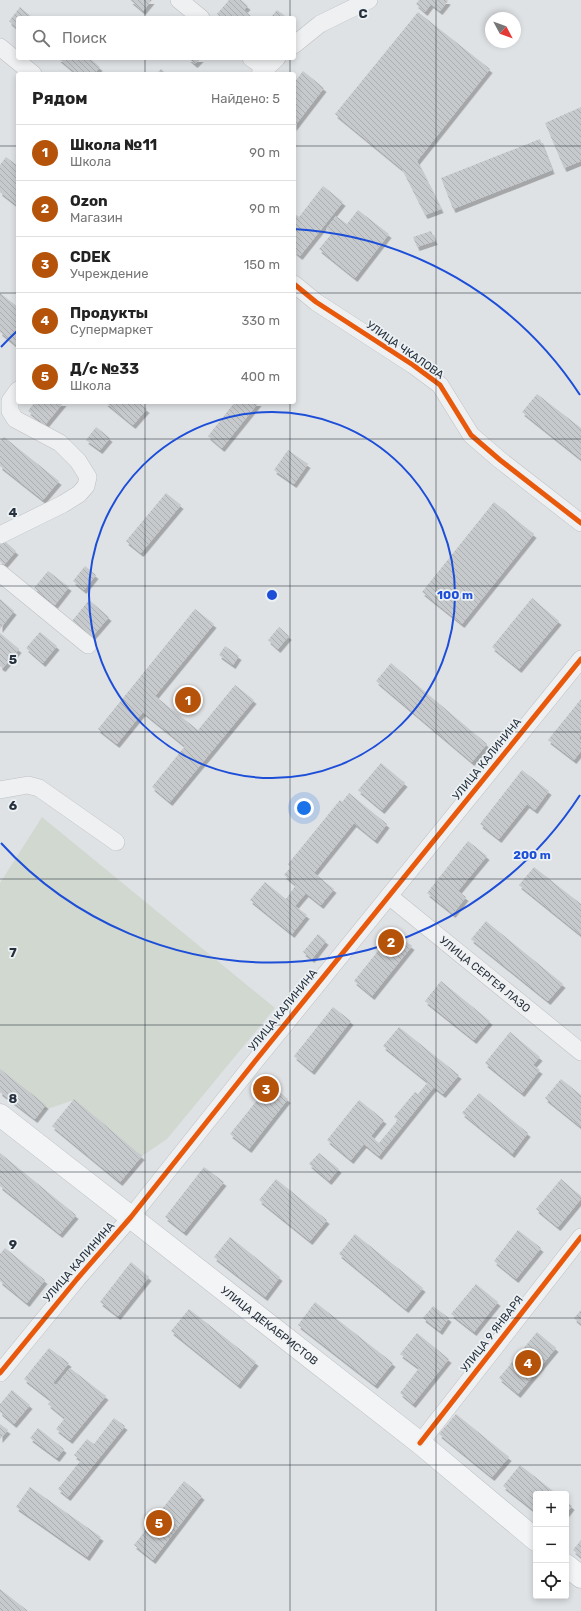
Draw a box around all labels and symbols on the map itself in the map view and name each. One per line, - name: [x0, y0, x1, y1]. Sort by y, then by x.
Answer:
- text: C: [358, 6, 368, 21]
- north arrow: [485, 12, 521, 48]
- street label: УЛИЦА ЧКАЛОВА: [364, 318, 447, 382]
- text: 4: [9, 505, 18, 520]
- centre of rings: [265, 588, 279, 602]
- text: 100 m: [437, 588, 473, 602]
- text: 5: [9, 652, 17, 667]
- pin: 1: [175, 685, 201, 715]
- street label: УЛИЦА КАЛИНИНА: [450, 715, 524, 803]
- text: 6: [9, 798, 18, 813]
- your location: [294, 798, 314, 818]
- text: 200 m: [513, 848, 551, 862]
- pin: 2: [378, 927, 404, 957]
- street label: УЛИЦА СЕРГЕЯ ЛАЗО: [437, 933, 533, 1015]
- text: 7: [9, 945, 17, 960]
- street label: УЛИЦА КАЛИНИНА: [246, 966, 320, 1054]
- pin: 3: [253, 1074, 279, 1104]
- text: 8: [9, 1091, 18, 1106]
- street label: УЛИЦА КАЛИНИНА: [41, 1219, 118, 1305]
- text: 9: [9, 1237, 17, 1252]
- street label: УЛИЦА ДЕКАБРИСТОВ: [218, 1283, 321, 1368]
- street label: УЛИЦА 9 ЯНВАРЯ: [458, 1293, 526, 1375]
- pin: 4: [515, 1348, 541, 1378]
- pin: 5: [146, 1508, 172, 1538]

